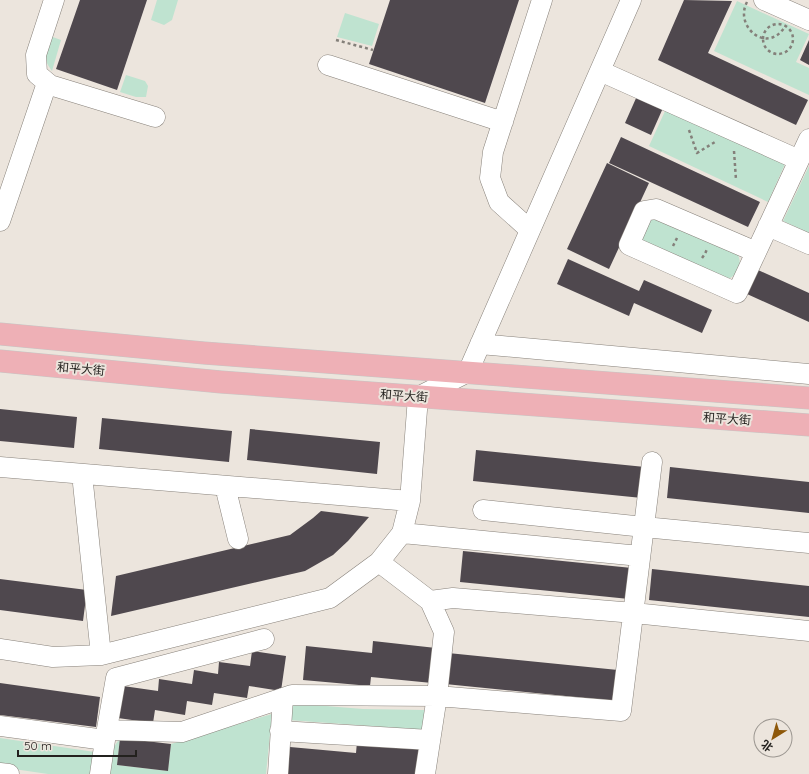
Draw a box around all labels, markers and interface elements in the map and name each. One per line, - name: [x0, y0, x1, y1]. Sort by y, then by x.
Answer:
- street label: 和平大街: [56, 359, 106, 378]
- street label: 和平大街: [380, 386, 429, 405]
- street label: 和平大街: [703, 409, 752, 428]
- north arrow: [753, 718, 793, 758]
- scale bar: [18, 732, 136, 758]
- text: 北: [758, 737, 776, 755]
- text: 50 m: [24, 738, 52, 753]

